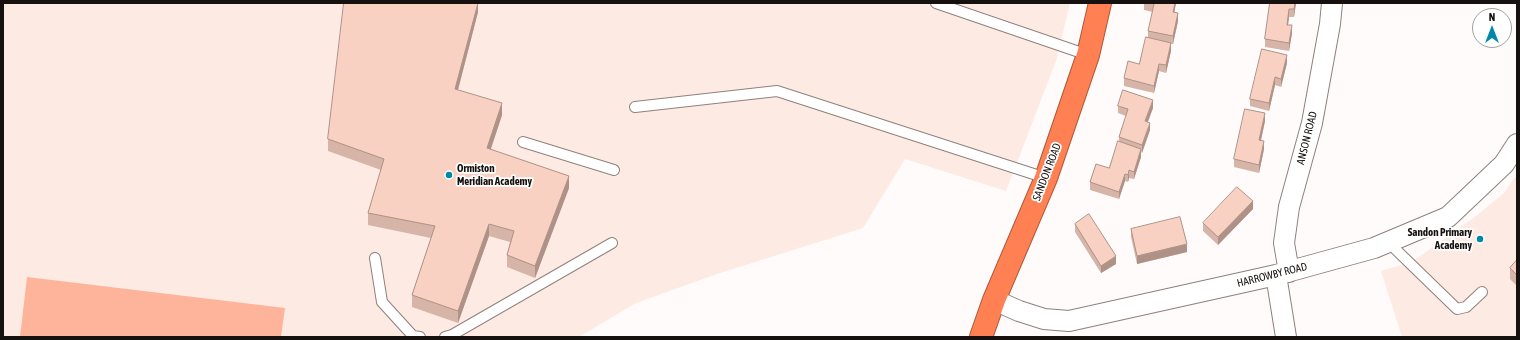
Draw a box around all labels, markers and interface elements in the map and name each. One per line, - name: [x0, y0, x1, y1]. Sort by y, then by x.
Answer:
- north arrow: [1472, 8, 1512, 48]
- text: N: [1489, 11, 1495, 23]
- street label: ANSON ROAD: [1294, 110, 1320, 166]
- street label: SANDON ROAD: [1030, 141, 1064, 203]
- place label: Ormiston Meridian Academy: [457, 162, 532, 188]
- marker: Ormiston Meridian Academy: [444, 170, 454, 180]
- place label: Sandon Primary Academy: [1408, 226, 1472, 252]
- marker: Sandon Primary Academy: [1475, 234, 1485, 244]
- street label: HARROWBY ROAD: [1236, 260, 1308, 290]

